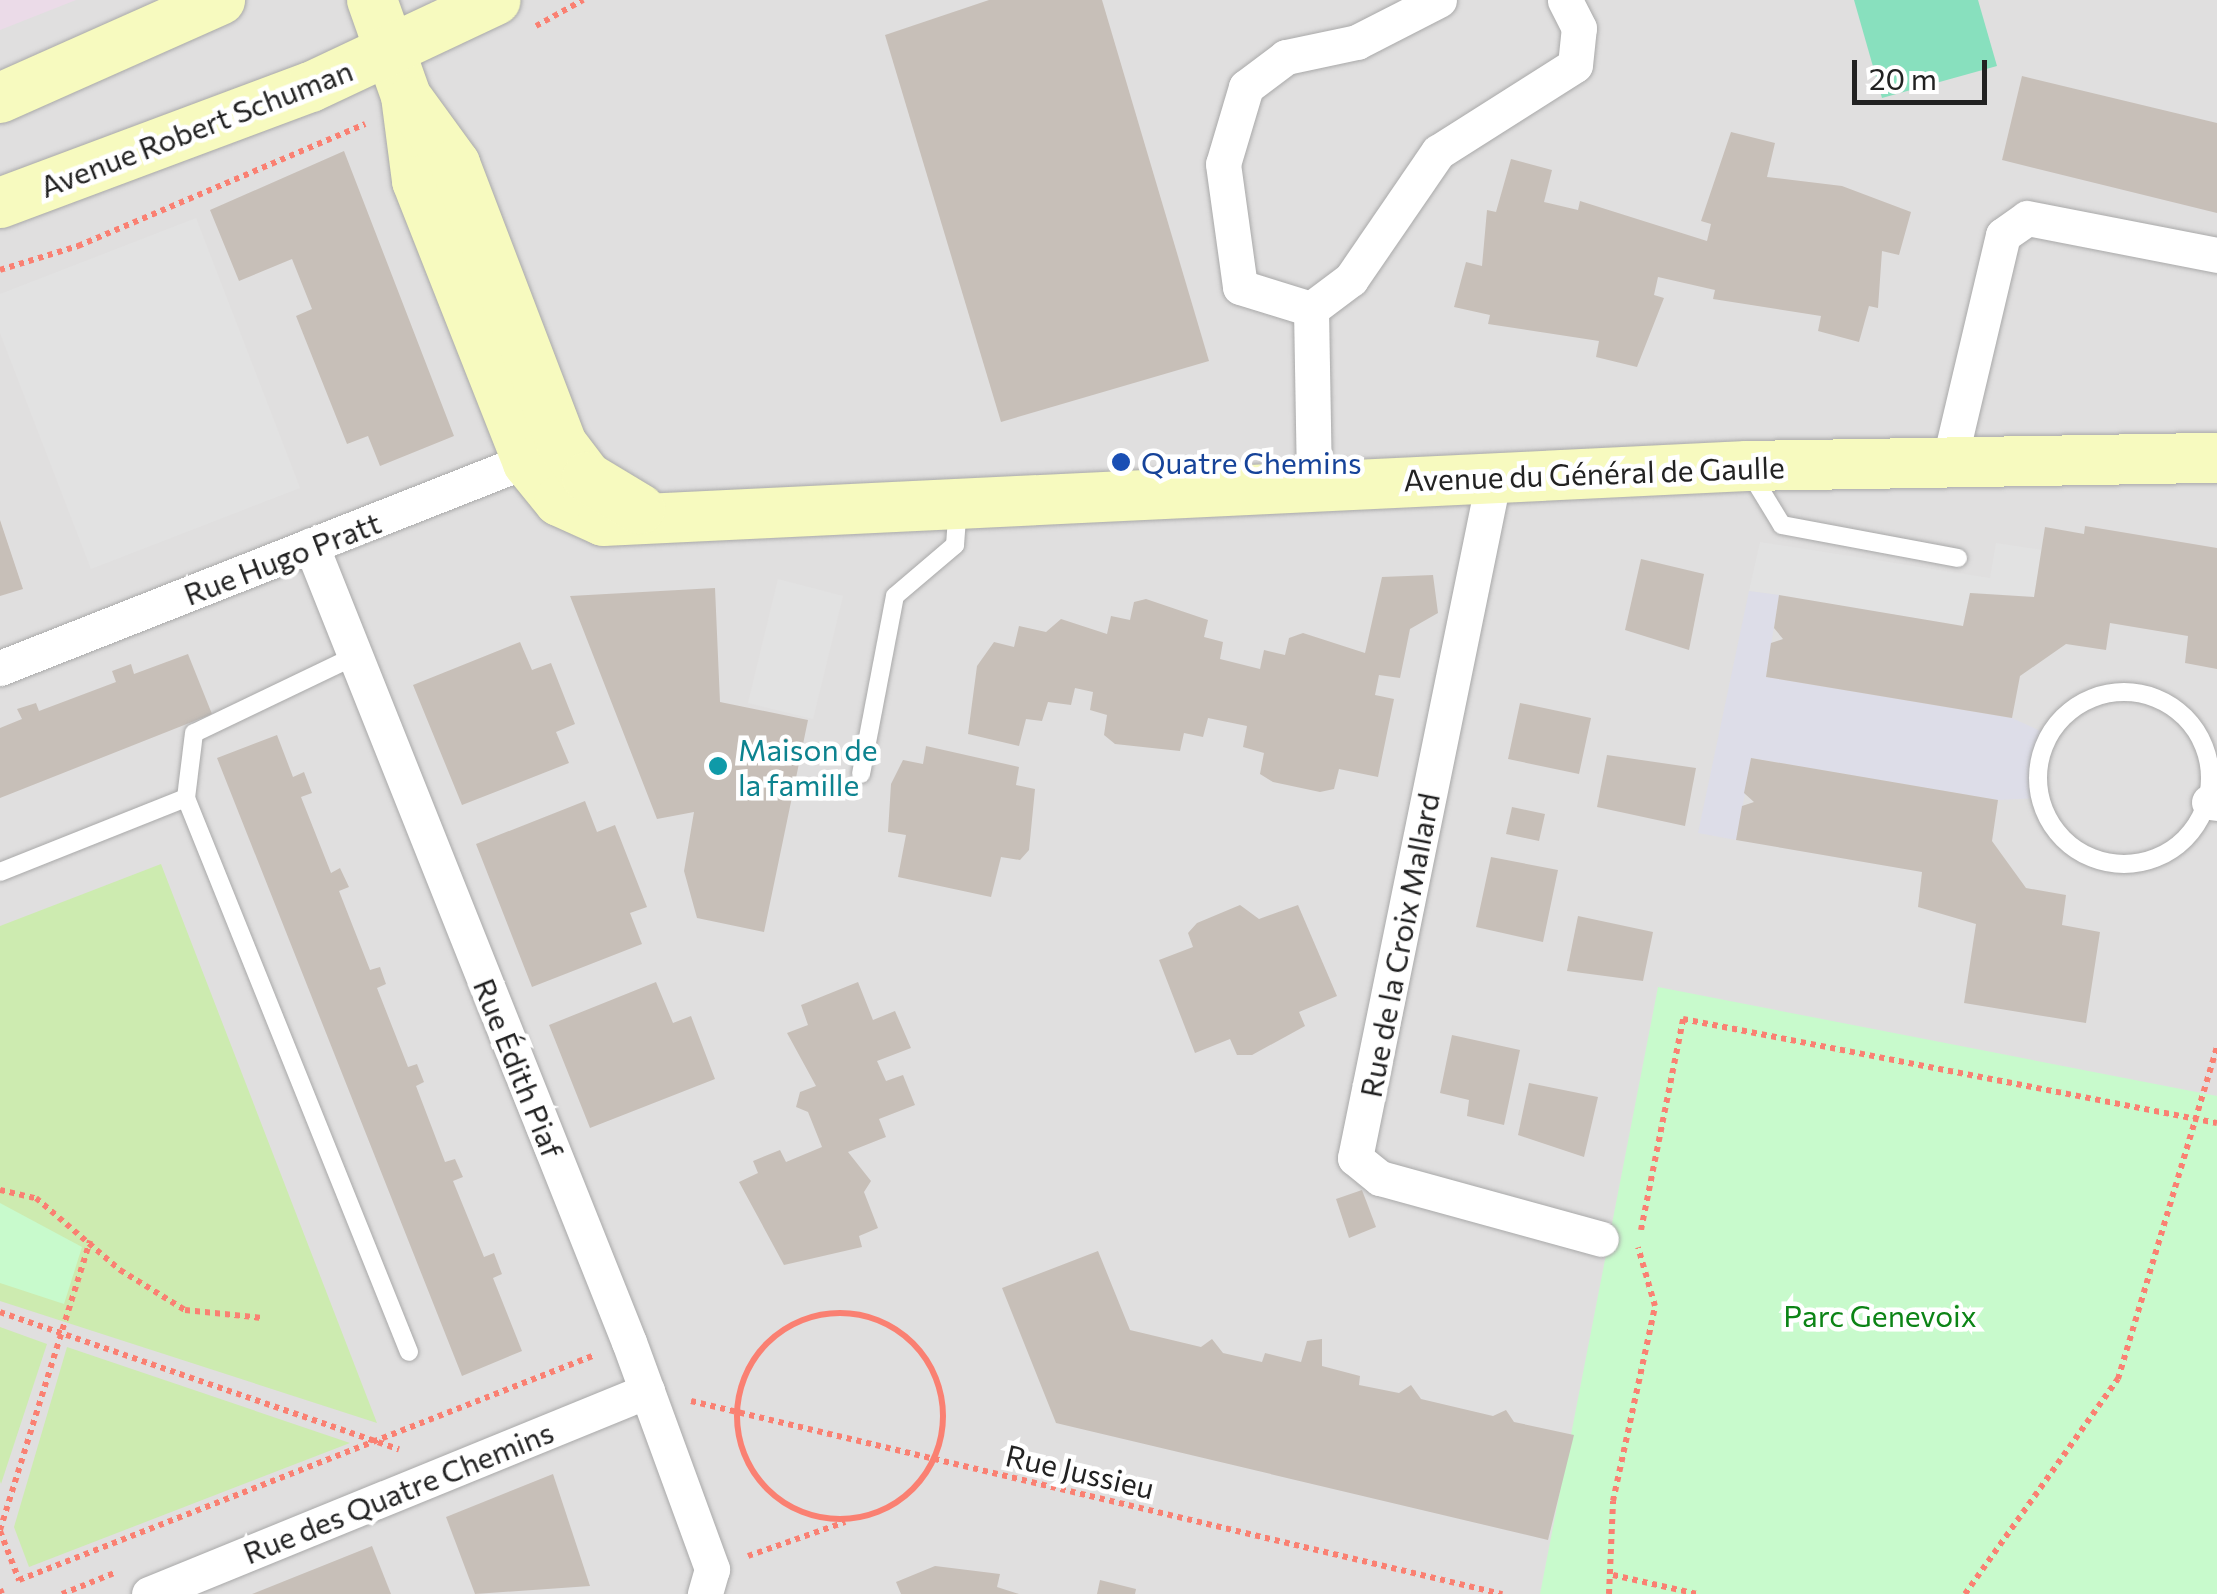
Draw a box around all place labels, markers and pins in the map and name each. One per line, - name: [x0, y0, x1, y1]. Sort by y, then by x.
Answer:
- place label: Quatre Chemins: [1141, 444, 1362, 480]
- marker: Quatre Chemins: [1110, 451, 1132, 473]
- place label: Maison de la famille: [738, 731, 877, 802]
- marker: Maison de la famille: [707, 755, 729, 777]

